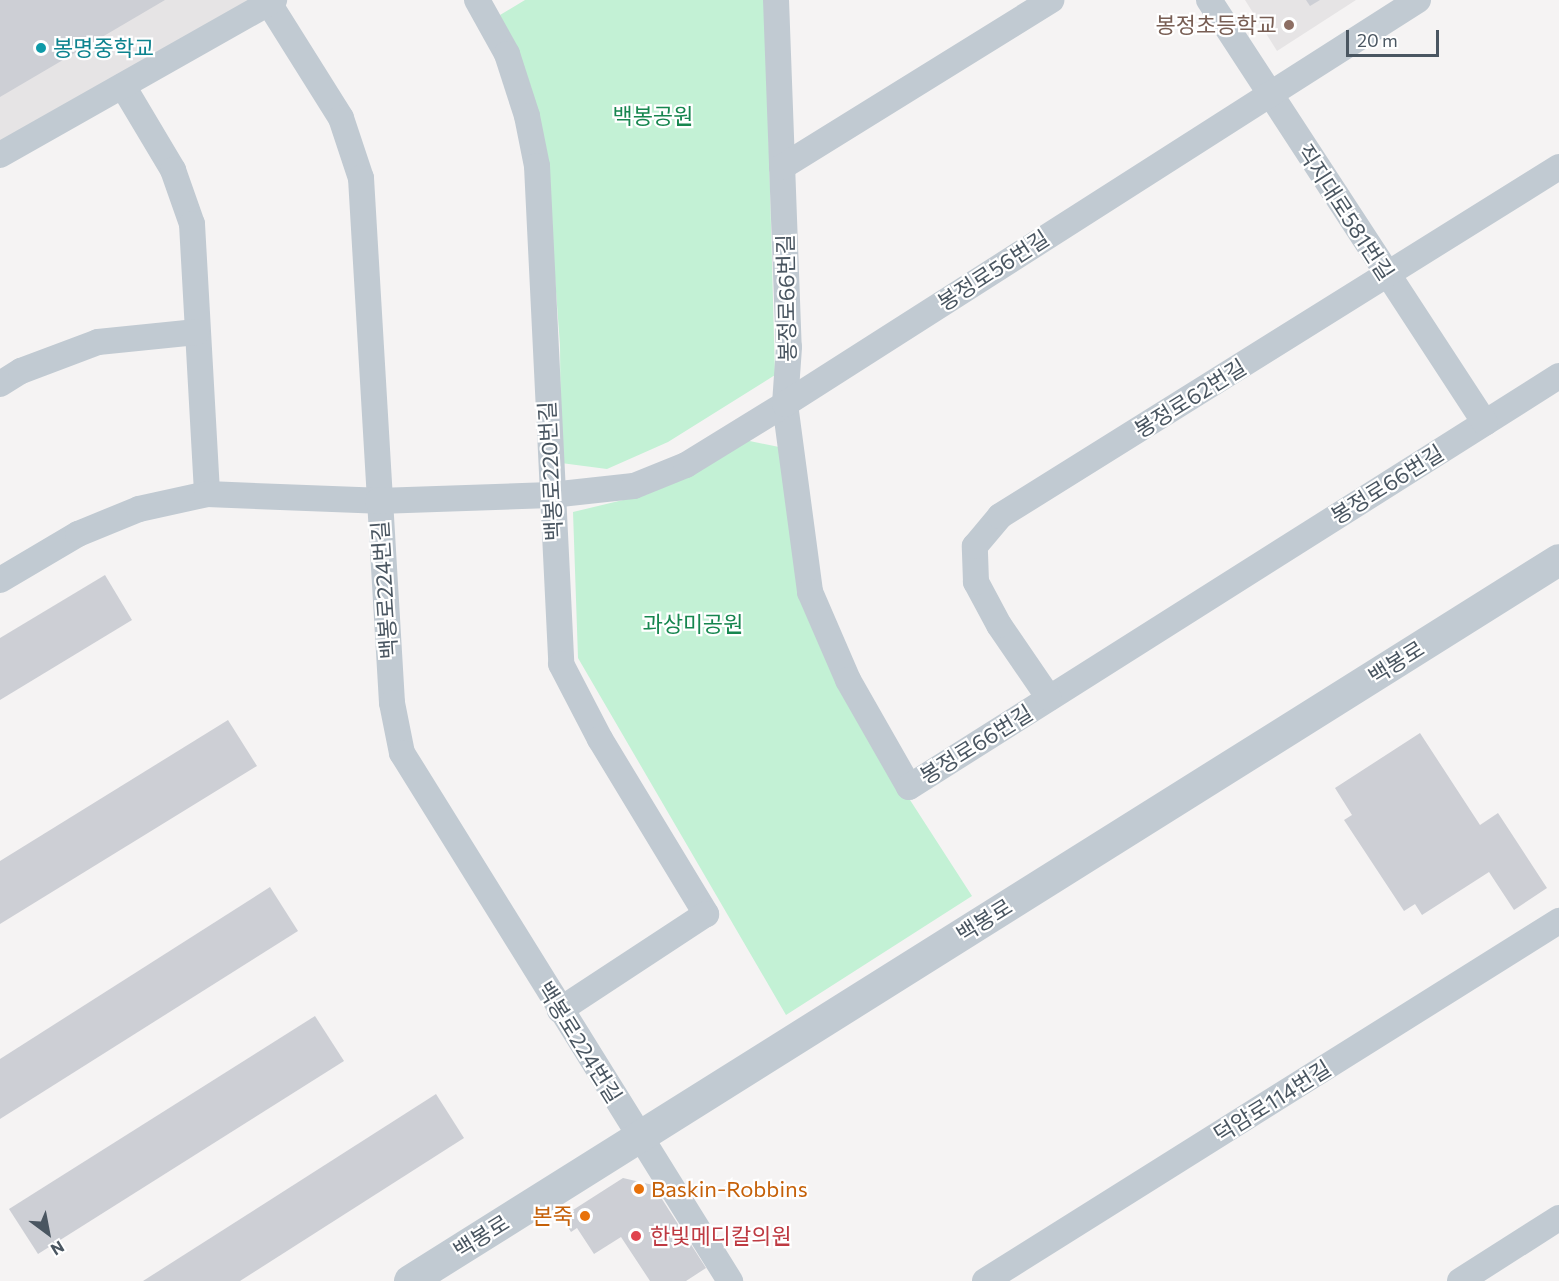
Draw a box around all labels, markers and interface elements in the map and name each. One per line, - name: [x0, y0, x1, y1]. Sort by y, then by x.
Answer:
- place label: 봉정초등학교: [1156, 12, 1277, 38]
- marker: 봉정초등학교: [1282, 18, 1296, 32]
- scale bar: [1349, 18, 1442, 56]
- text: 20 m: [1357, 29, 1398, 51]
- place label: 봉명중학교: [53, 35, 154, 61]
- marker: 봉명중학교: [34, 41, 48, 55]
- park label: 백봉공원: [613, 103, 693, 129]
- street label: 직지대로581번길: [1292, 139, 1400, 285]
- street label: 봉정로56번길: [932, 224, 1054, 316]
- street label: 봉정로66번길: [772, 234, 800, 362]
- street label: 봉정로62번길: [1129, 353, 1251, 443]
- street label: 백봉로220번길: [533, 400, 567, 542]
- street label: 봉정로66번길: [1326, 439, 1448, 529]
- street label: 백봉로224번길: [366, 520, 402, 660]
- park label: 과상미공원: [642, 611, 744, 637]
- street label: 백봉로: [1363, 635, 1429, 689]
- street label: 봉정로66번길: [915, 699, 1037, 789]
- street label: 백봉로: [951, 893, 1017, 947]
- street label: 백봉로224번길: [532, 976, 628, 1108]
- street label: 덕암로114번길: [1209, 1055, 1335, 1147]
- place label: Baskin-Robbins: [651, 1176, 808, 1202]
- marker: Baskin-Robbins: [632, 1182, 646, 1196]
- north arrow: [18, 1203, 78, 1263]
- place label: 본죽: [533, 1203, 573, 1229]
- street label: 백봉로: [448, 1209, 514, 1263]
- marker: 본죽: [578, 1209, 592, 1223]
- place label: 한빛메디칼의원: [650, 1223, 792, 1249]
- marker: 한빛메디칼의원: [627, 1227, 645, 1245]
- text: N: [48, 1237, 68, 1260]

